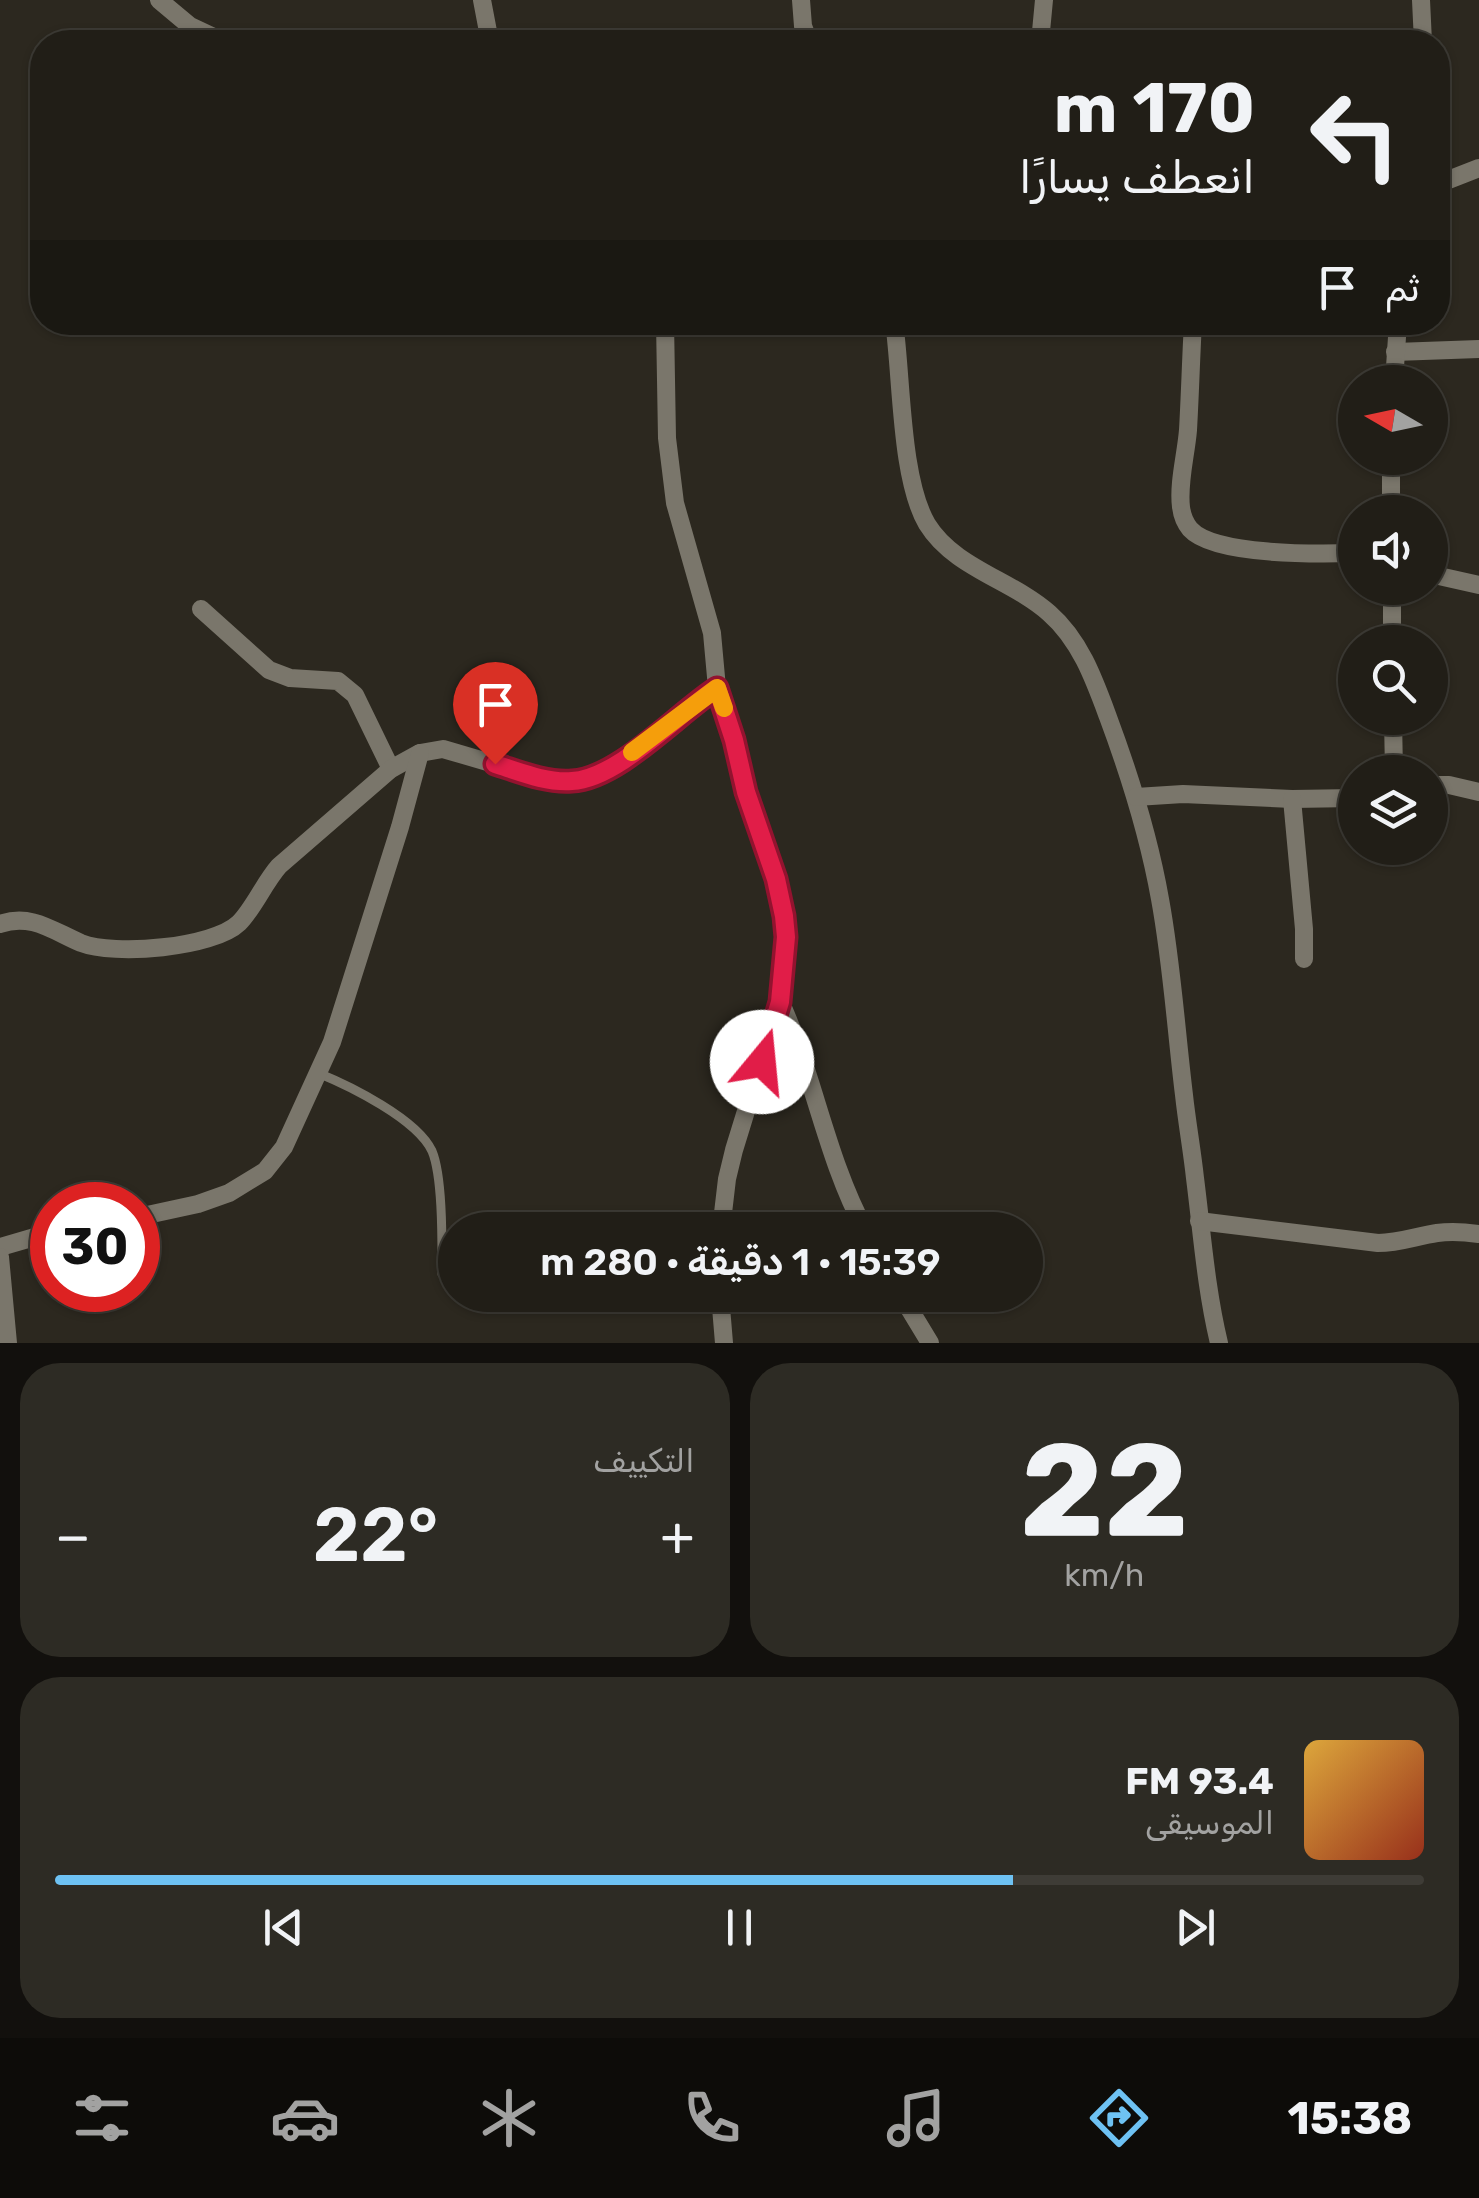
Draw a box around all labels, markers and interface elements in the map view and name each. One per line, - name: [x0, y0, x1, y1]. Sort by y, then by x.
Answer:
- text: 170 m: [1053, 67, 1255, 150]
- icon: left: [1290, 70, 1420, 200]
- text: انعطف يسارًا: [1019, 151, 1255, 204]
- icon: arrive: [1310, 260, 1365, 315]
- text: ثم: [1385, 265, 1420, 311]
- north arrow: [1338, 365, 1448, 475]
- map controls: [1338, 365, 1448, 865]
- button: sound: [1338, 495, 1448, 605]
- button: search: [1338, 625, 1448, 735]
- pin: [453, 662, 538, 765]
- icon: arrive: [468, 677, 523, 732]
- button: layers: [1338, 755, 1448, 865]
- position arrow: [710, 1010, 814, 1114]
- speed limit sign: 30: [30, 1182, 160, 1312]
- text: 15:39 · 1 دقيقة · 280 m: [540, 1239, 941, 1285]
- text: 22: [1020, 1413, 1189, 1568]
- text: التكييف: [593, 1442, 695, 1480]
- text: 22°: [313, 1491, 438, 1580]
- text: −: [55, 1504, 91, 1569]
- text: +: [660, 1504, 695, 1569]
- text: km/h: [1064, 1556, 1144, 1594]
- text: 93.4 FM: [1125, 1758, 1274, 1804]
- text: الموسيقى: [1145, 1804, 1274, 1842]
- icon: previous: [256, 1900, 311, 1955]
- icon: pause: [712, 1900, 767, 1955]
- icon: next: [1168, 1900, 1223, 1955]
- icon: filters: [67, 2083, 137, 2153]
- icon: car: [270, 2083, 340, 2153]
- icon: climate: [474, 2083, 544, 2153]
- icon: phone: [677, 2083, 747, 2153]
- icon: music: [881, 2083, 951, 2153]
- icon: directions: [1084, 2083, 1154, 2153]
- text: 15:38: [1288, 2092, 1412, 2145]

